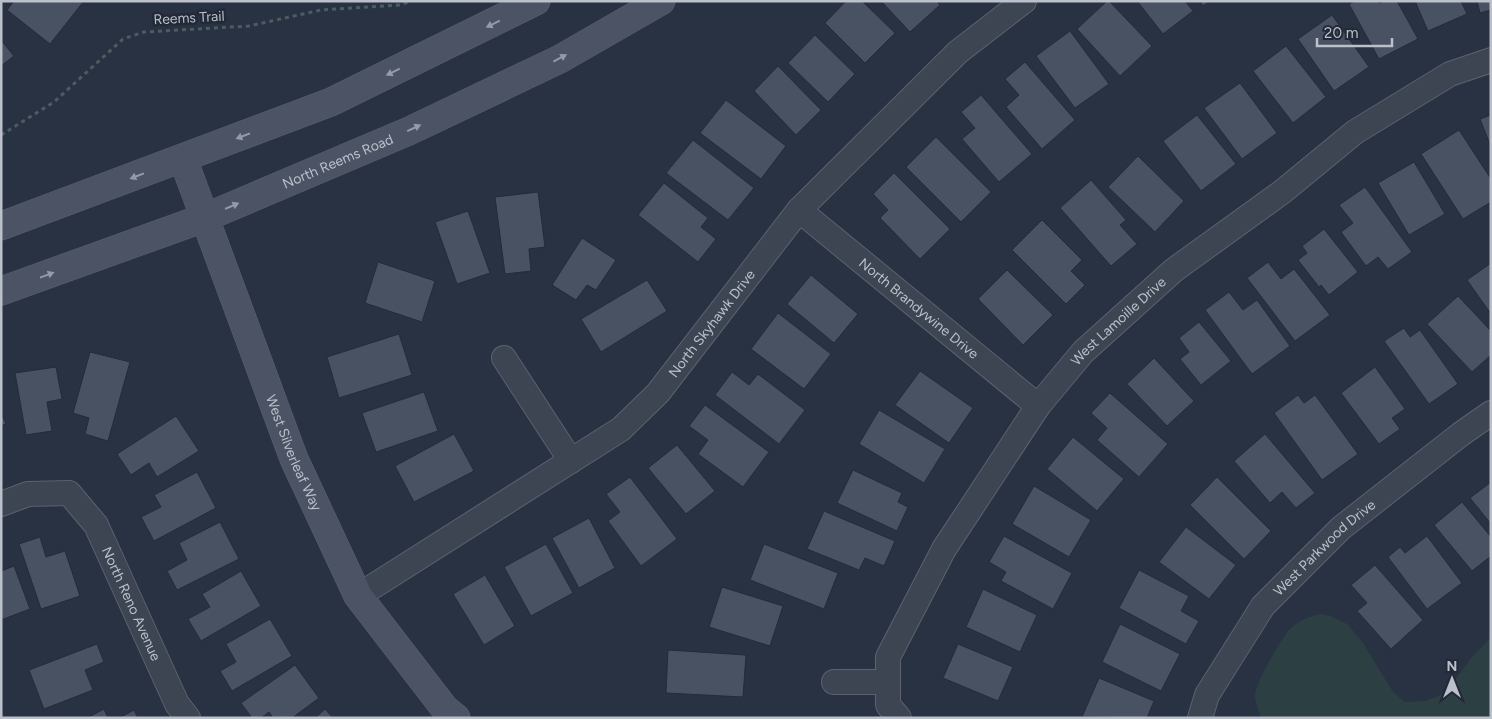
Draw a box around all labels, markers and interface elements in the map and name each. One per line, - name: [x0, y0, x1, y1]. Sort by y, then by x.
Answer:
- street label: Reems Trail: [153, 8, 225, 28]
- scale bar: [1317, 15, 1392, 47]
- one-way arrow: [486, 20, 500, 28]
- text: 20 m: [1324, 24, 1358, 42]
- one-way arrow: [553, 54, 568, 62]
- one-way arrow: [385, 68, 400, 77]
- one-way arrow: [407, 124, 421, 132]
- street label: North Reems Road: [280, 130, 396, 192]
- one-way arrow: [235, 132, 250, 140]
- one-way arrow: [130, 173, 145, 180]
- one-way arrow: [225, 201, 239, 209]
- street label: North Brandywine Drive: [856, 254, 982, 363]
- street label: North Skyhawk Drive: [665, 266, 759, 381]
- one-way arrow: [40, 271, 55, 279]
- street label: West Lamoille Drive: [1067, 273, 1170, 369]
- street label: West Silverleaf Way: [262, 392, 326, 514]
- street label: West Parkwood Drive: [1270, 496, 1379, 599]
- street label: North Reno Avenue: [98, 544, 165, 664]
- north arrow: [1427, 654, 1477, 704]
- text: N: [1447, 658, 1457, 675]

